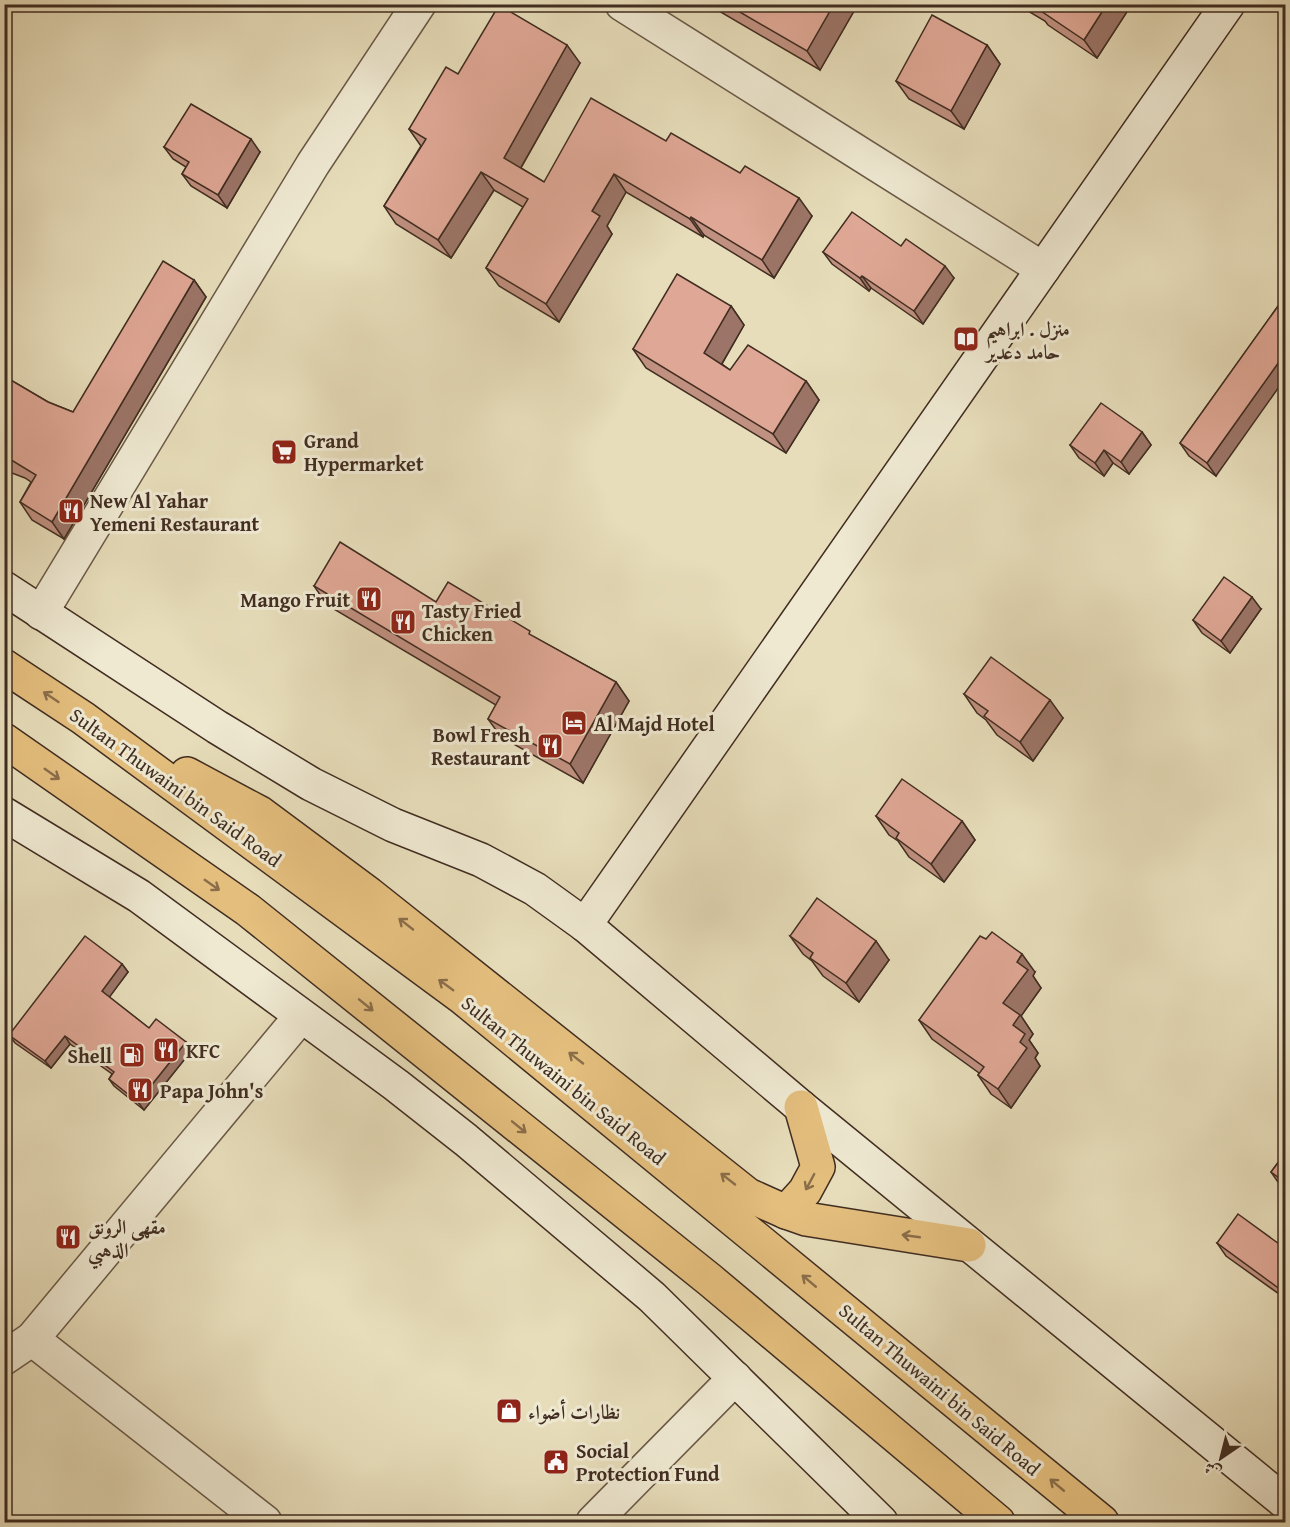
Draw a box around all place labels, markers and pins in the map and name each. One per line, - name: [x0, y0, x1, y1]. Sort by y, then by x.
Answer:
- place label: منزل . ابراهيم حامد دعدير: [984, 314, 1070, 366]
- library icon: منزل . ابراهيم حامد دعدير: [951, 324, 981, 354]
- place label: Grand Hypermarket: [304, 426, 424, 478]
- supermarket icon: Grand Hypermarket: [269, 437, 299, 467]
- place label: New Al Yahar Yemeni Restaurant: [90, 486, 260, 538]
- restaurant icon: New Al Yahar Yemeni Restaurant: [56, 496, 86, 526]
- restaurant icon: Mango Fruit: [354, 584, 384, 614]
- place label: Mango Fruit: [240, 585, 350, 614]
- place label: Tasty Fried Chicken: [422, 596, 522, 648]
- restaurant icon: Tasty Fried Chicken: [388, 607, 418, 637]
- hotel icon: Al Majd Hotel: [559, 708, 589, 738]
- place label: Al Majd Hotel: [594, 709, 715, 738]
- place label: Bowl Fresh Restaurant: [431, 720, 530, 772]
- restaurant icon: Bowl Fresh Restaurant: [535, 731, 565, 761]
- restaurant icon: KFC: [151, 1035, 181, 1065]
- place label: KFC: [186, 1036, 220, 1065]
- fuel station icon: Shell: [117, 1040, 147, 1070]
- place label: Shell: [67, 1041, 112, 1070]
- restaurant icon: Papa John's: [125, 1075, 155, 1105]
- place label: Papa John's: [160, 1076, 263, 1105]
- place label: مقهى الرونق الذهبي: [88, 1212, 166, 1270]
- restaurant icon: مقهى الرونق الذهبي: [53, 1222, 83, 1252]
- shop icon: نظارات أضواء: [494, 1396, 524, 1426]
- place label: نظارات أضواء: [528, 1397, 620, 1426]
- place label: Social Protection Fund: [576, 1436, 720, 1488]
- public building icon: Social Protection Fund: [541, 1447, 571, 1477]

